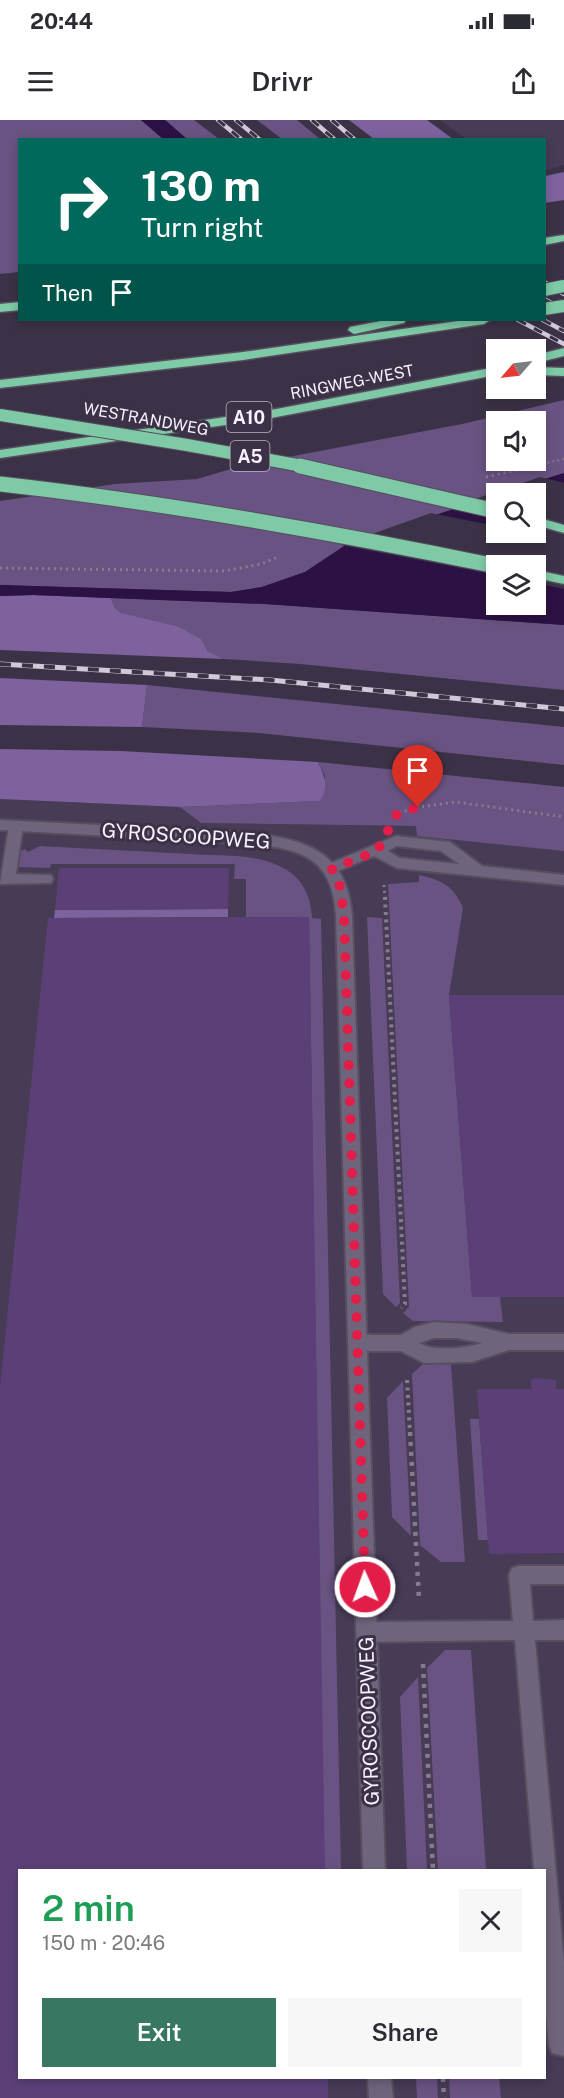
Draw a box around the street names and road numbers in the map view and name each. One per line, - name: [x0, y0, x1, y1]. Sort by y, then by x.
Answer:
- street label: RINGWEG-WEST: [289, 361, 416, 403]
- street label: WESTRANDWEG: [82, 399, 210, 439]
- road number: A10: [226, 402, 272, 432]
- road number: A5: [230, 441, 270, 471]
- street label: GYROSCOOPWEG: [101, 818, 271, 854]
- street label: GYROSCOOPWEG: [354, 1636, 384, 1806]

